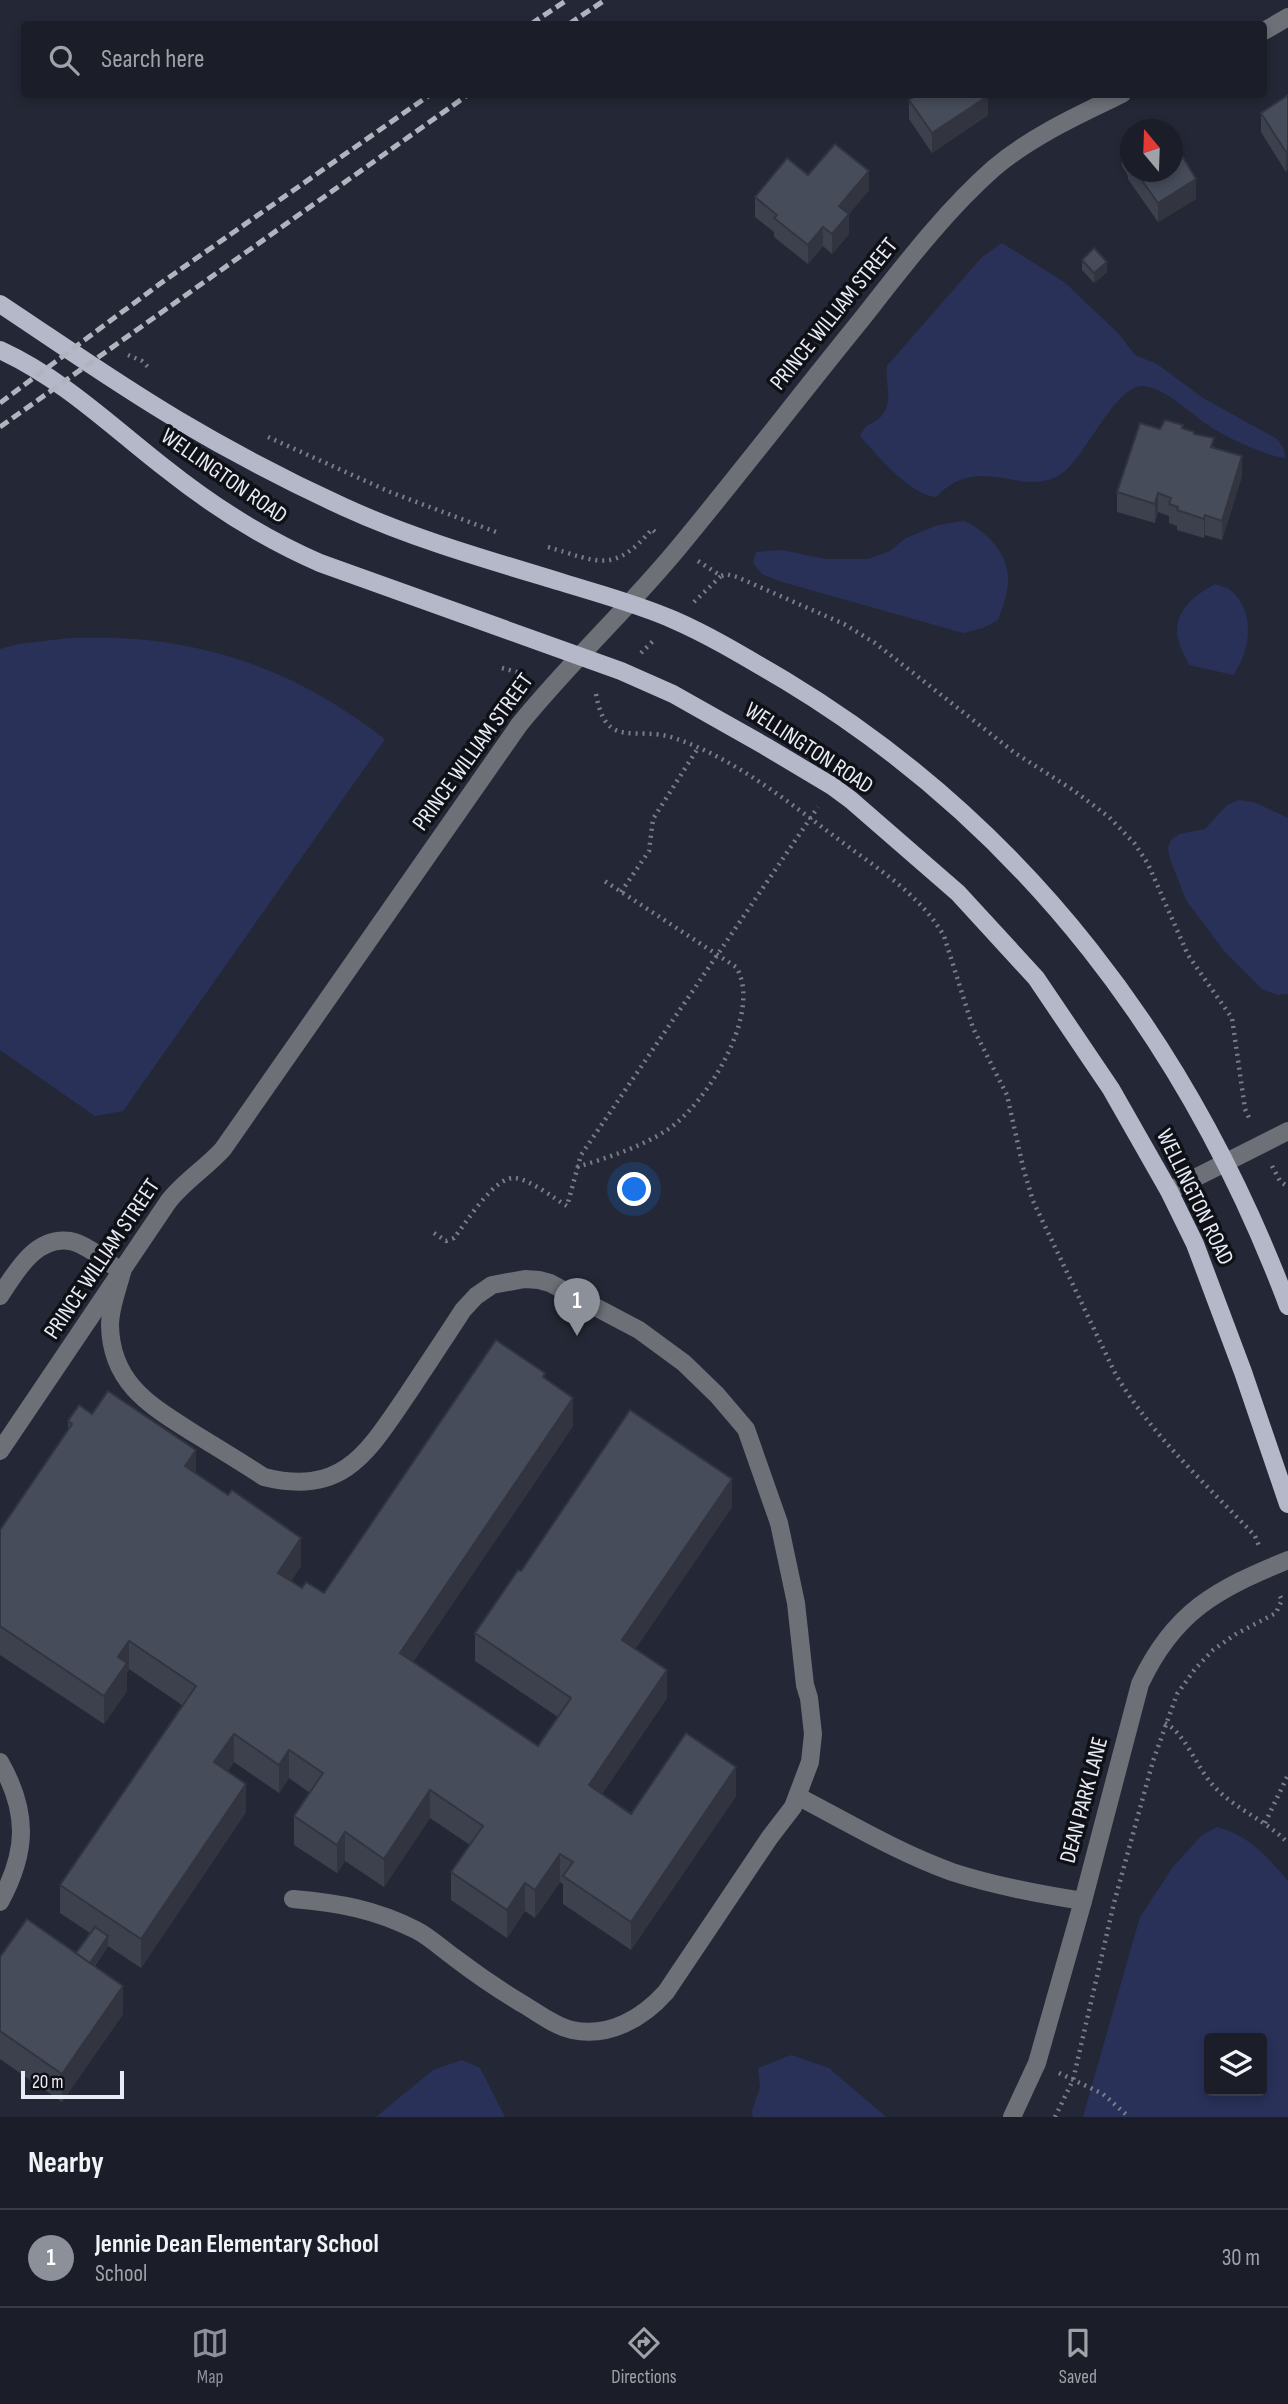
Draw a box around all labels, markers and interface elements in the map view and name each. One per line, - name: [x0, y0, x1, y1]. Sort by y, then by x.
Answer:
- search box: [21, 21, 1267, 98]
- icon: search: [45, 41, 83, 79]
- text: Search here: [101, 44, 204, 75]
- north arrow: [1120, 119, 1183, 182]
- street label: PRINCE WILLIAM STREET: [764, 232, 904, 396]
- street label: WELLINGTON ROAD: [155, 422, 293, 530]
- street label: PRINCE WILLIAM STREET: [407, 668, 539, 836]
- street label: WELLINGTON ROAD: [739, 696, 879, 800]
- street label: WELLINGTON ROAD: [1150, 1124, 1240, 1270]
- your location: [617, 1172, 651, 1206]
- street label: PRINCE WILLIAM STREET: [38, 1173, 166, 1345]
- pin: 1: [554, 1278, 600, 1336]
- street label: DEAN PARK LANE: [1054, 1734, 1114, 1866]
- map controls: [1204, 2033, 1267, 2096]
- button: layers: [1204, 2033, 1267, 2096]
- scale bar: [21, 2068, 124, 2100]
- text: 20 m: [32, 2071, 64, 2094]
- text: Nearby: [28, 2145, 104, 2181]
- text: Jennie Dean Elementary School: [95, 2229, 379, 2260]
- text: 1: [46, 2244, 56, 2272]
- text: 30 m: [1222, 2244, 1260, 2272]
- text: School: [95, 2260, 147, 2288]
- tab: Map: [191, 2324, 229, 2389]
- tab: Directions: [611, 2324, 677, 2389]
- tab: Saved: [1059, 2324, 1097, 2389]

